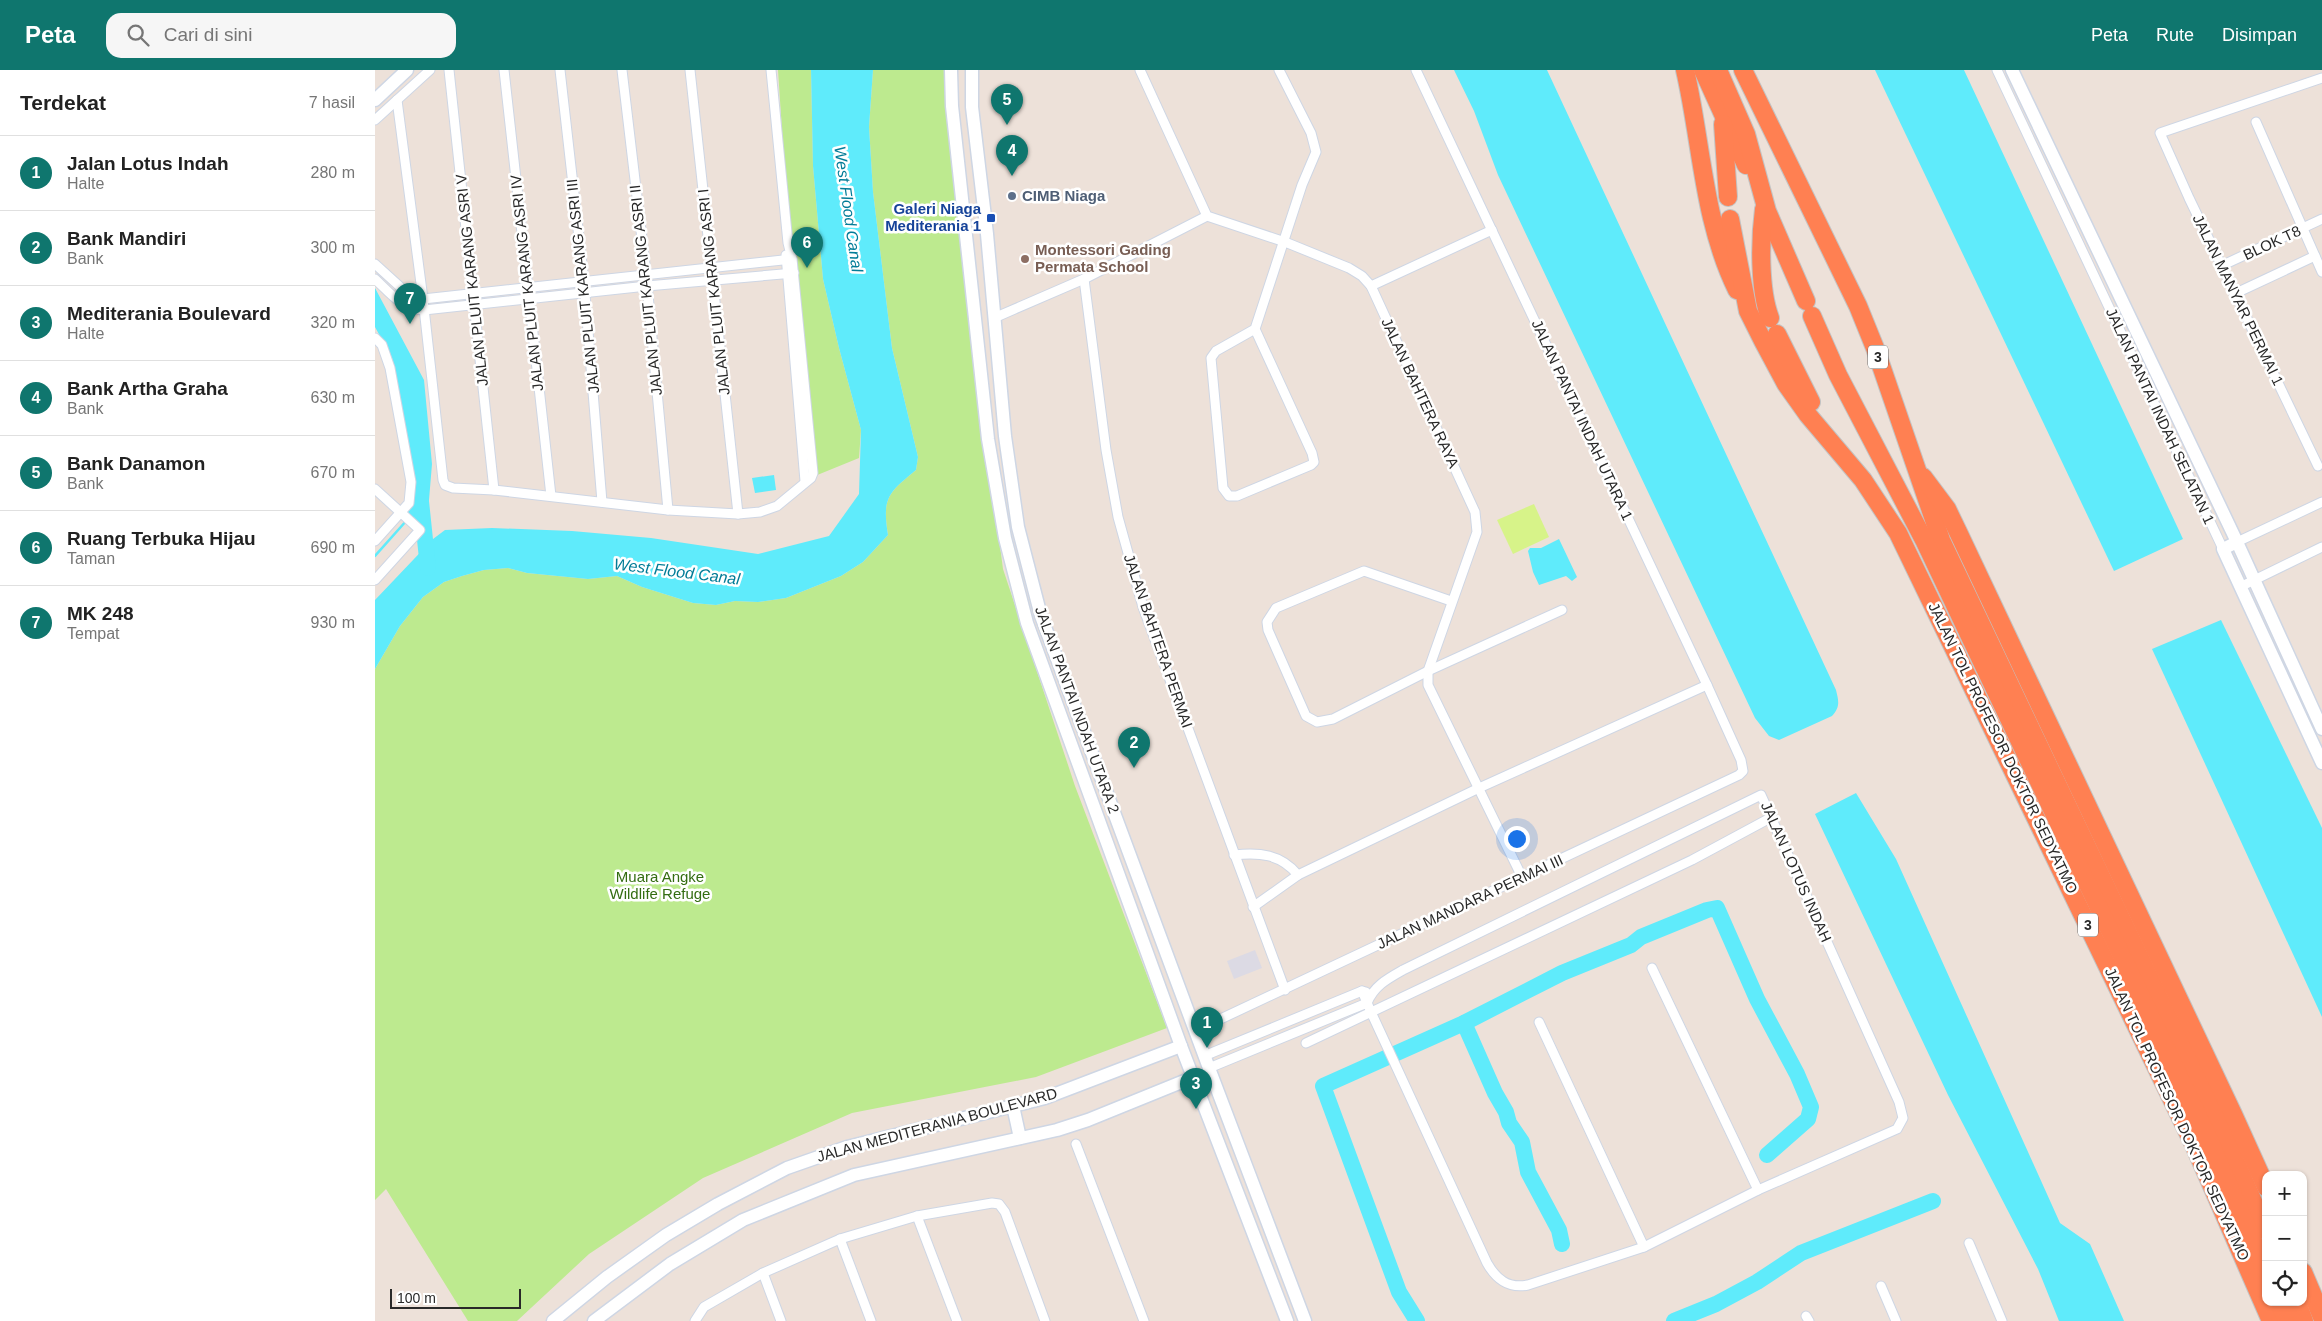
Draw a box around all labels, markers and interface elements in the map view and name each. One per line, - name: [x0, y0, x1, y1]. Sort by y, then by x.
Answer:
- search box: [106, 13, 456, 58]
- text: Peta: [25, 21, 76, 48]
- icon: search: [124, 21, 152, 49]
- text: Cari di sini: [164, 24, 252, 45]
- text: Peta: [2091, 25, 2128, 45]
- text: Rute: [2156, 25, 2194, 45]
- text: Disimpan: [2222, 25, 2297, 45]
- pin: 5: [991, 84, 1023, 125]
- text: Terdekat: [20, 91, 106, 114]
- text: 7 hasil: [309, 94, 355, 111]
- pin: 4: [996, 135, 1028, 176]
- water label: West Flood Canal: [831, 145, 866, 274]
- text: Jalan Lotus Indah: [67, 153, 229, 174]
- text: 1: [32, 164, 40, 181]
- text: 280 m: [311, 164, 355, 181]
- street label: JALAN PLUIT KARANG ASRI V: [452, 173, 491, 387]
- street label: JALAN PLUIT KARANG ASRI IV: [507, 174, 546, 392]
- text: Halte: [67, 175, 104, 192]
- street label: JALAN PLUIT KARANG ASRI III: [563, 178, 602, 394]
- street label: JALAN PLUIT KARANG ASRI II: [626, 184, 665, 396]
- place label: CIMB Niaga: [1022, 187, 1106, 204]
- street label: JALAN PLUIT KARANG ASRI I: [694, 188, 733, 396]
- marker: CIMB Niaga: [1006, 190, 1018, 202]
- place label: Galeri Niaga Mediterania 1: [885, 200, 982, 234]
- marker: Galeri Niaga Mediterania 1: [985, 212, 997, 224]
- street label: JALAN MANYAR PERMAI 1: [2190, 212, 2287, 388]
- street label: BLOK T8: [2240, 222, 2303, 263]
- pin: 6: [791, 227, 823, 268]
- text: Bank Mandiri: [67, 228, 186, 249]
- text: 2: [32, 239, 40, 256]
- text: 300 m: [311, 239, 355, 256]
- place label: Montessori Gading Permata School: [1035, 241, 1171, 275]
- text: Bank: [67, 250, 103, 267]
- marker: Montessori Gading Permata School: [1019, 253, 1031, 265]
- pin: 7: [394, 283, 426, 324]
- text: Mediterania Boulevard: [67, 303, 271, 324]
- street label: JALAN PANTAI INDAH SELATAN 1: [2103, 305, 2218, 527]
- text: 3: [32, 314, 40, 331]
- text: 320 m: [311, 314, 355, 331]
- street label: JALAN BAHTERA RAYA: [1378, 315, 1463, 471]
- street label: JALAN PANTAI INDAH UTARA 1: [1528, 317, 1636, 523]
- text: Halte: [67, 325, 104, 342]
- road number: 3: [1868, 346, 1888, 368]
- text: Bank Artha Graha: [67, 378, 228, 399]
- text: 4: [32, 389, 40, 406]
- text: 630 m: [311, 389, 355, 406]
- text: Bank: [67, 400, 103, 417]
- text: Bank Danamon: [67, 453, 205, 474]
- text: 5: [32, 464, 40, 481]
- text: 670 m: [311, 464, 355, 481]
- text: Bank: [67, 475, 103, 492]
- text: Ruang Terbuka Hijau: [67, 528, 256, 549]
- text: 6: [32, 539, 40, 556]
- text: 690 m: [311, 539, 355, 556]
- text: Taman: [67, 550, 115, 567]
- street label: JALAN BAHTERA PERMAI: [1121, 552, 1196, 730]
- water label: West Flood Canal: [613, 555, 741, 588]
- street label: JALAN TOL PROFESOR DOKTOR SEDYATMO: [1925, 600, 2082, 896]
- text: MK 248: [67, 603, 134, 624]
- street label: JALAN PANTAI INDAH UTARA 2: [1032, 604, 1123, 816]
- text: 7: [32, 614, 40, 631]
- text: 930 m: [311, 614, 355, 631]
- text: Tempat: [67, 625, 119, 642]
- pin: 2: [1118, 727, 1150, 768]
- street label: JALAN LOTUS INDAH: [1758, 799, 1835, 945]
- your location: [1504, 826, 1530, 852]
- street label: JALAN MANDARA PERMAI III: [1374, 851, 1566, 952]
- park label: Muara Angke Wildlife Refuge: [610, 868, 710, 902]
- road number: 3: [2078, 914, 2098, 936]
- street label: JALAN TOL PROFESOR DOKTOR SEDYATMO: [2102, 965, 2253, 1263]
- pin: 1: [1191, 1007, 1223, 1048]
- pin: 3: [1180, 1068, 1212, 1109]
- street label: JALAN MEDITERANIA BOULEVARD: [815, 1084, 1059, 1165]
- map controls: [2262, 1171, 2307, 1306]
- button: +: [2262, 1171, 2307, 1216]
- button: −: [2262, 1216, 2307, 1261]
- button: locate: [2262, 1261, 2307, 1306]
- scale bar: [390, 1286, 521, 1309]
- text: 100 m: [397, 1290, 436, 1306]

